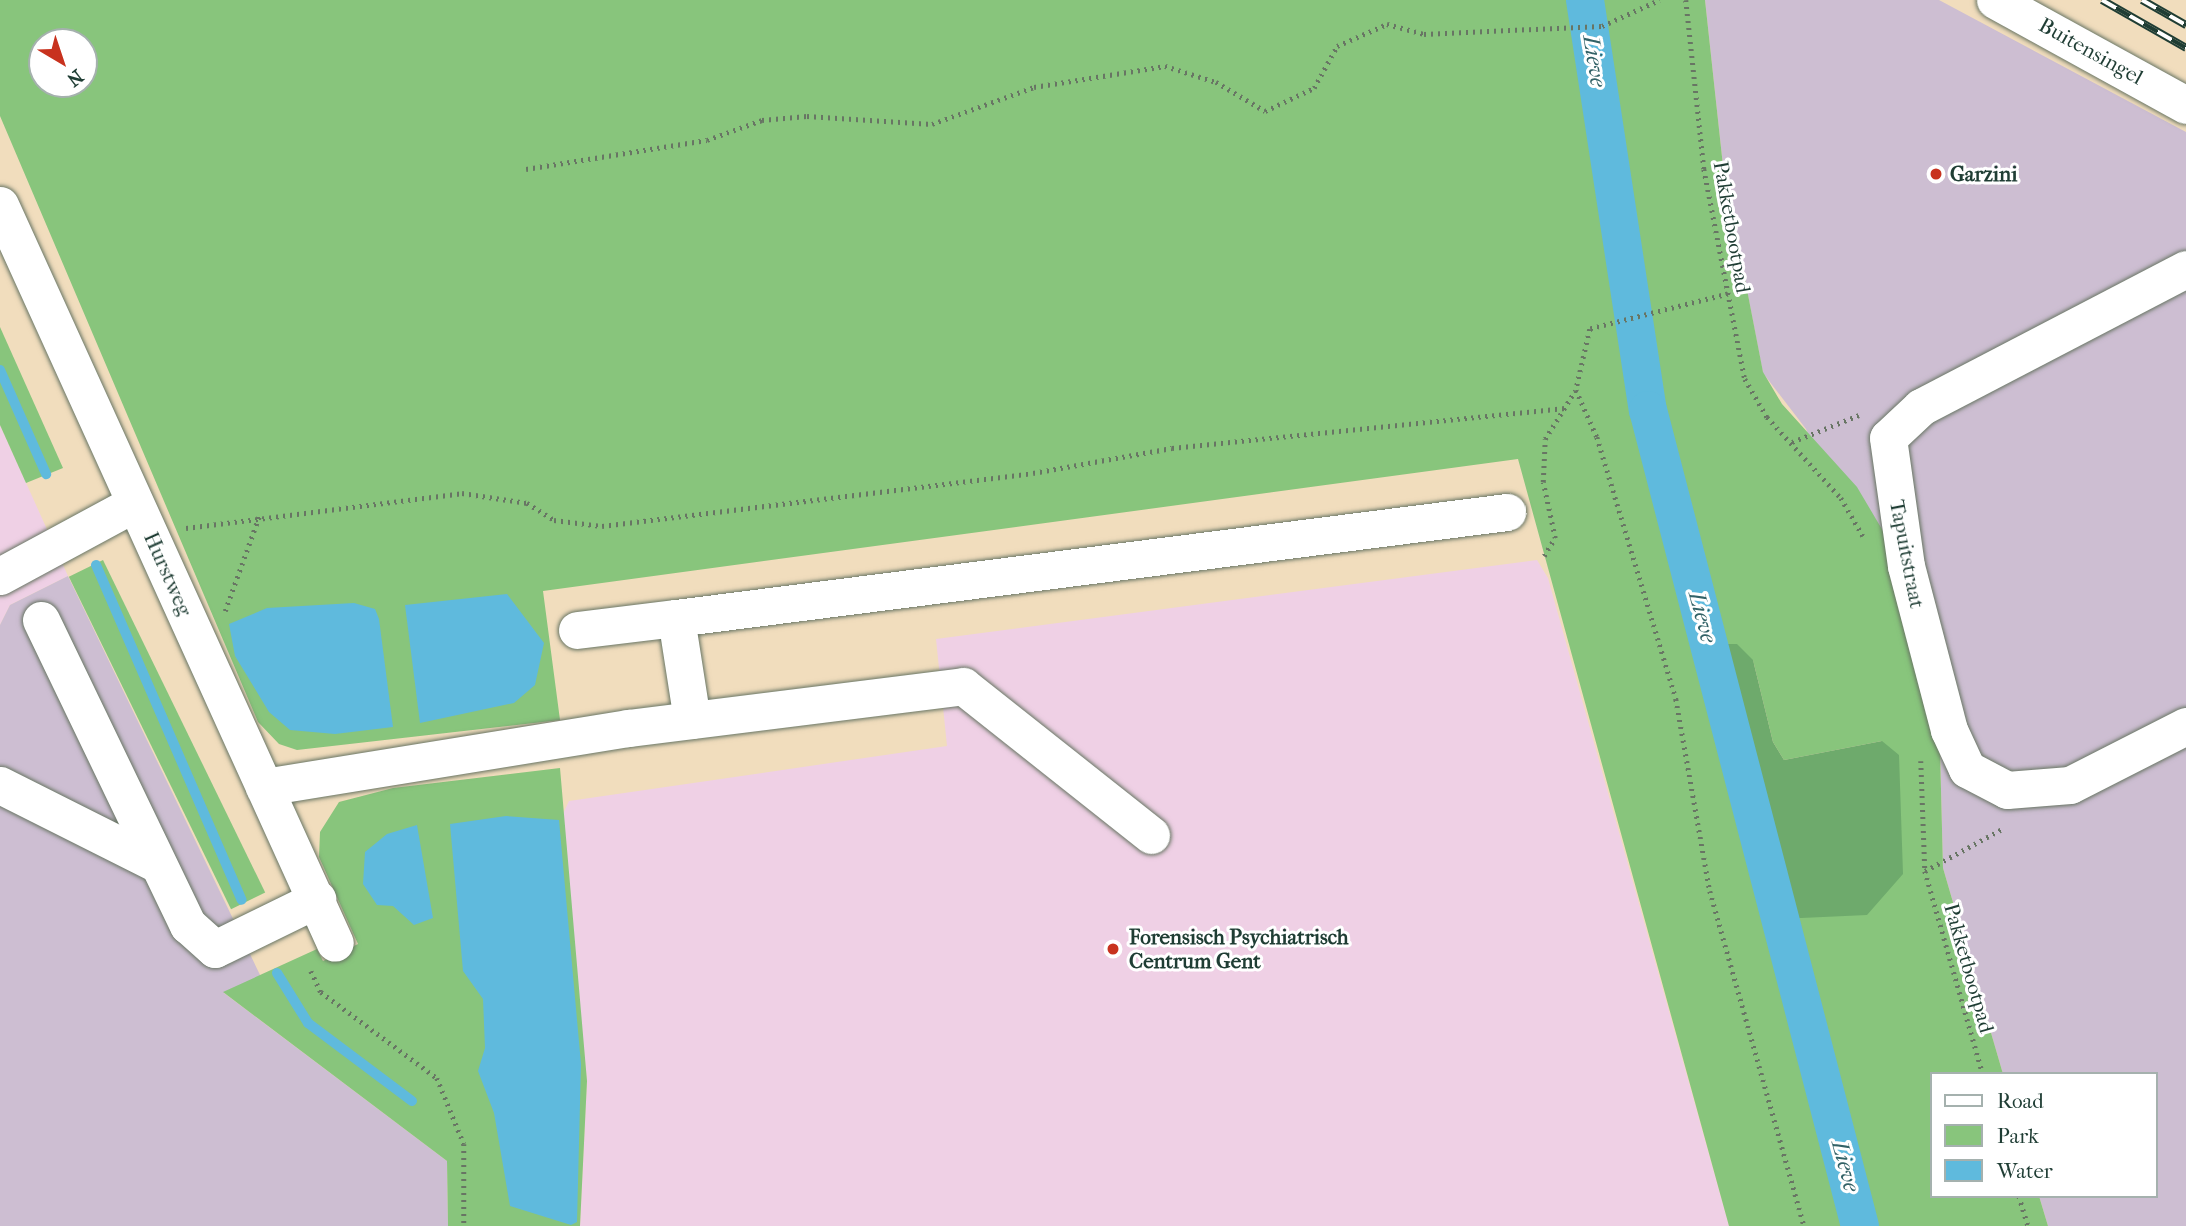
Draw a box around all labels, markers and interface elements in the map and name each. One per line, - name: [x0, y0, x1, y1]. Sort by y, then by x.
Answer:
- street label: Buitensingel: [2035, 12, 2147, 90]
- north arrow: [28, 28, 98, 98]
- water label: Lieve: [1576, 33, 1612, 89]
- text: N: [62, 65, 87, 91]
- street label: Pakketbootpad: [1708, 159, 1756, 295]
- place label: Garzini: [1950, 161, 2017, 187]
- marker: Garzini: [1928, 166, 1944, 182]
- street label: Tapuitstraat: [1884, 498, 1930, 610]
- street label: Hurstweg: [138, 528, 198, 620]
- water label: Lieve: [1682, 588, 1722, 646]
- street label: Pakketbootpad: [1938, 900, 2000, 1036]
- place label: Forensisch Psychiatrisch Centrum Gent: [1129, 924, 1349, 974]
- marker: Forensisch Psychiatrisch Centrum Gent: [1103, 939, 1123, 959]
- legend: [1930, 1072, 2158, 1198]
- text: Road: [1997, 1089, 2044, 1113]
- text: Park: [1997, 1124, 2039, 1148]
- water label: Lieve: [1825, 1137, 1865, 1195]
- text: Water: [1997, 1159, 2053, 1183]

